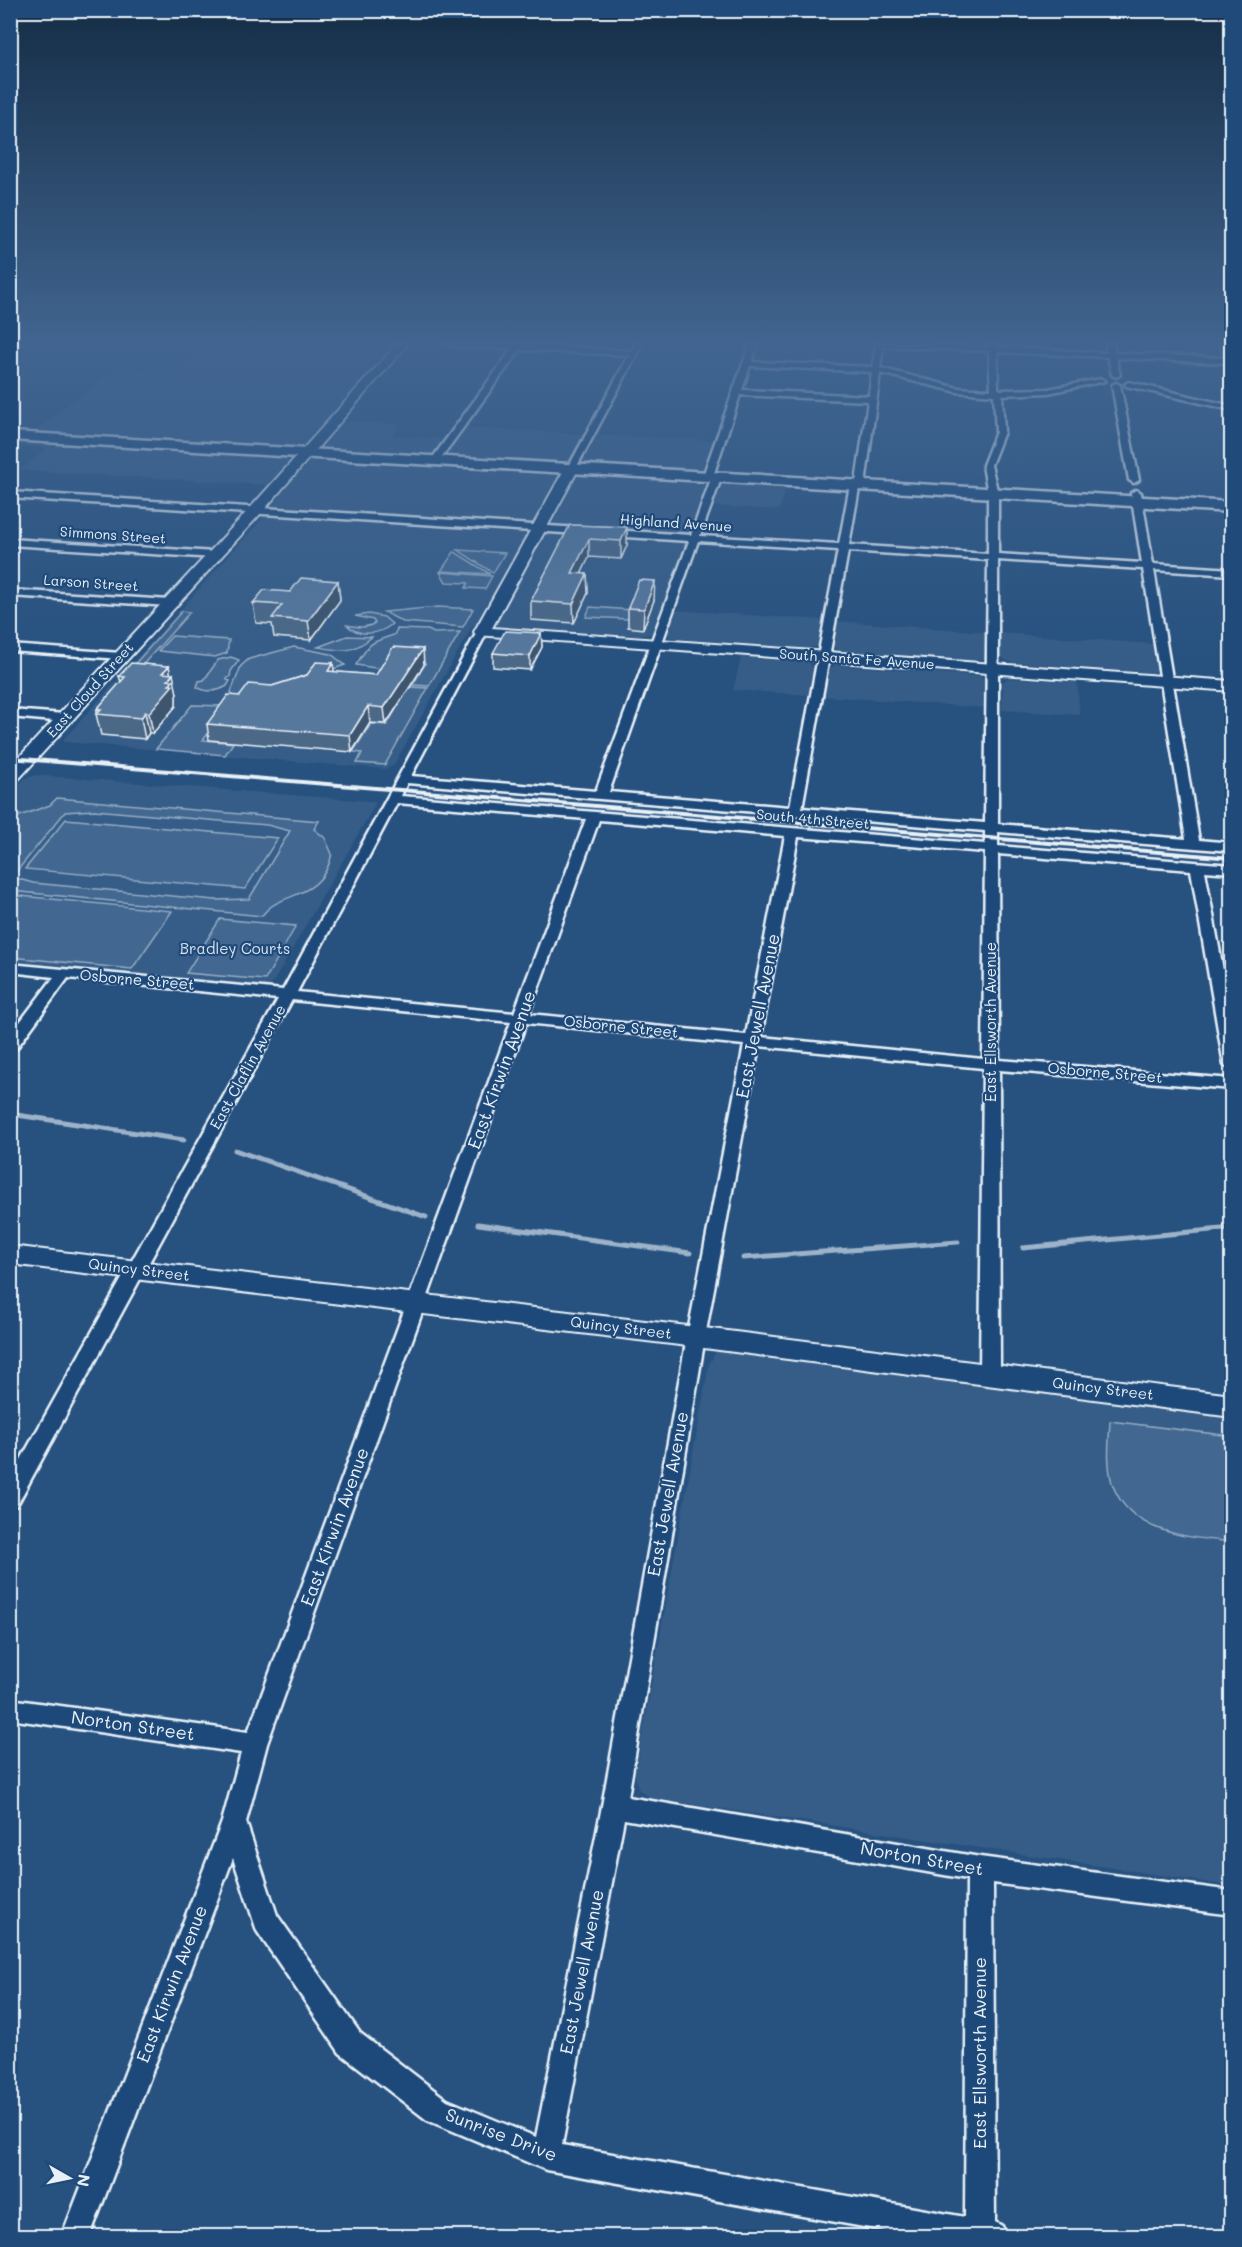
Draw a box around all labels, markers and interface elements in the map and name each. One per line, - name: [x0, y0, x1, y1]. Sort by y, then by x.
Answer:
- street label: Highland Avenue: [619, 509, 733, 536]
- street label: Simmons Street: [59, 521, 167, 548]
- street label: Larson Street: [43, 570, 139, 595]
- street label: East Cloud Street: [42, 638, 137, 741]
- street label: South Santa Fe Avenue: [779, 644, 935, 673]
- street label: South 4th Street: [756, 804, 871, 833]
- street label: East Jewell Avenue: [729, 931, 785, 1100]
- park label: Bradley Courts: [180, 938, 290, 958]
- street label: East Ellsworth Avenue: [980, 942, 1000, 1102]
- street label: Osborne Street: [79, 964, 195, 994]
- street label: East Kirwin Avenue: [461, 987, 541, 1152]
- street label: East Claflin Avenue: [205, 1001, 290, 1132]
- street label: Osborne Street: [563, 1010, 679, 1042]
- street label: Osborne Street: [1047, 1057, 1163, 1087]
- street label: Quincy Street: [87, 1253, 191, 1285]
- street label: Quincy Street: [569, 1311, 673, 1343]
- street label: Quincy Street: [1051, 1372, 1155, 1404]
- street label: East Jewell Avenue: [641, 1409, 693, 1578]
- street label: East Kirwin Avenue: [294, 1444, 374, 1609]
- street label: Norton Street: [70, 1704, 197, 1746]
- street label: Norton Street: [859, 1835, 986, 1881]
- street label: East Jewell Avenue: [553, 1887, 609, 2056]
- street label: East Kirwin Avenue: [130, 1901, 212, 2066]
- street label: East Ellsworth Avenue: [967, 1957, 991, 2149]
- street label: Sunrise Drive: [442, 2102, 561, 2166]
- north arrow: [39, 2148, 99, 2208]
- text: N: [73, 2173, 96, 2188]

